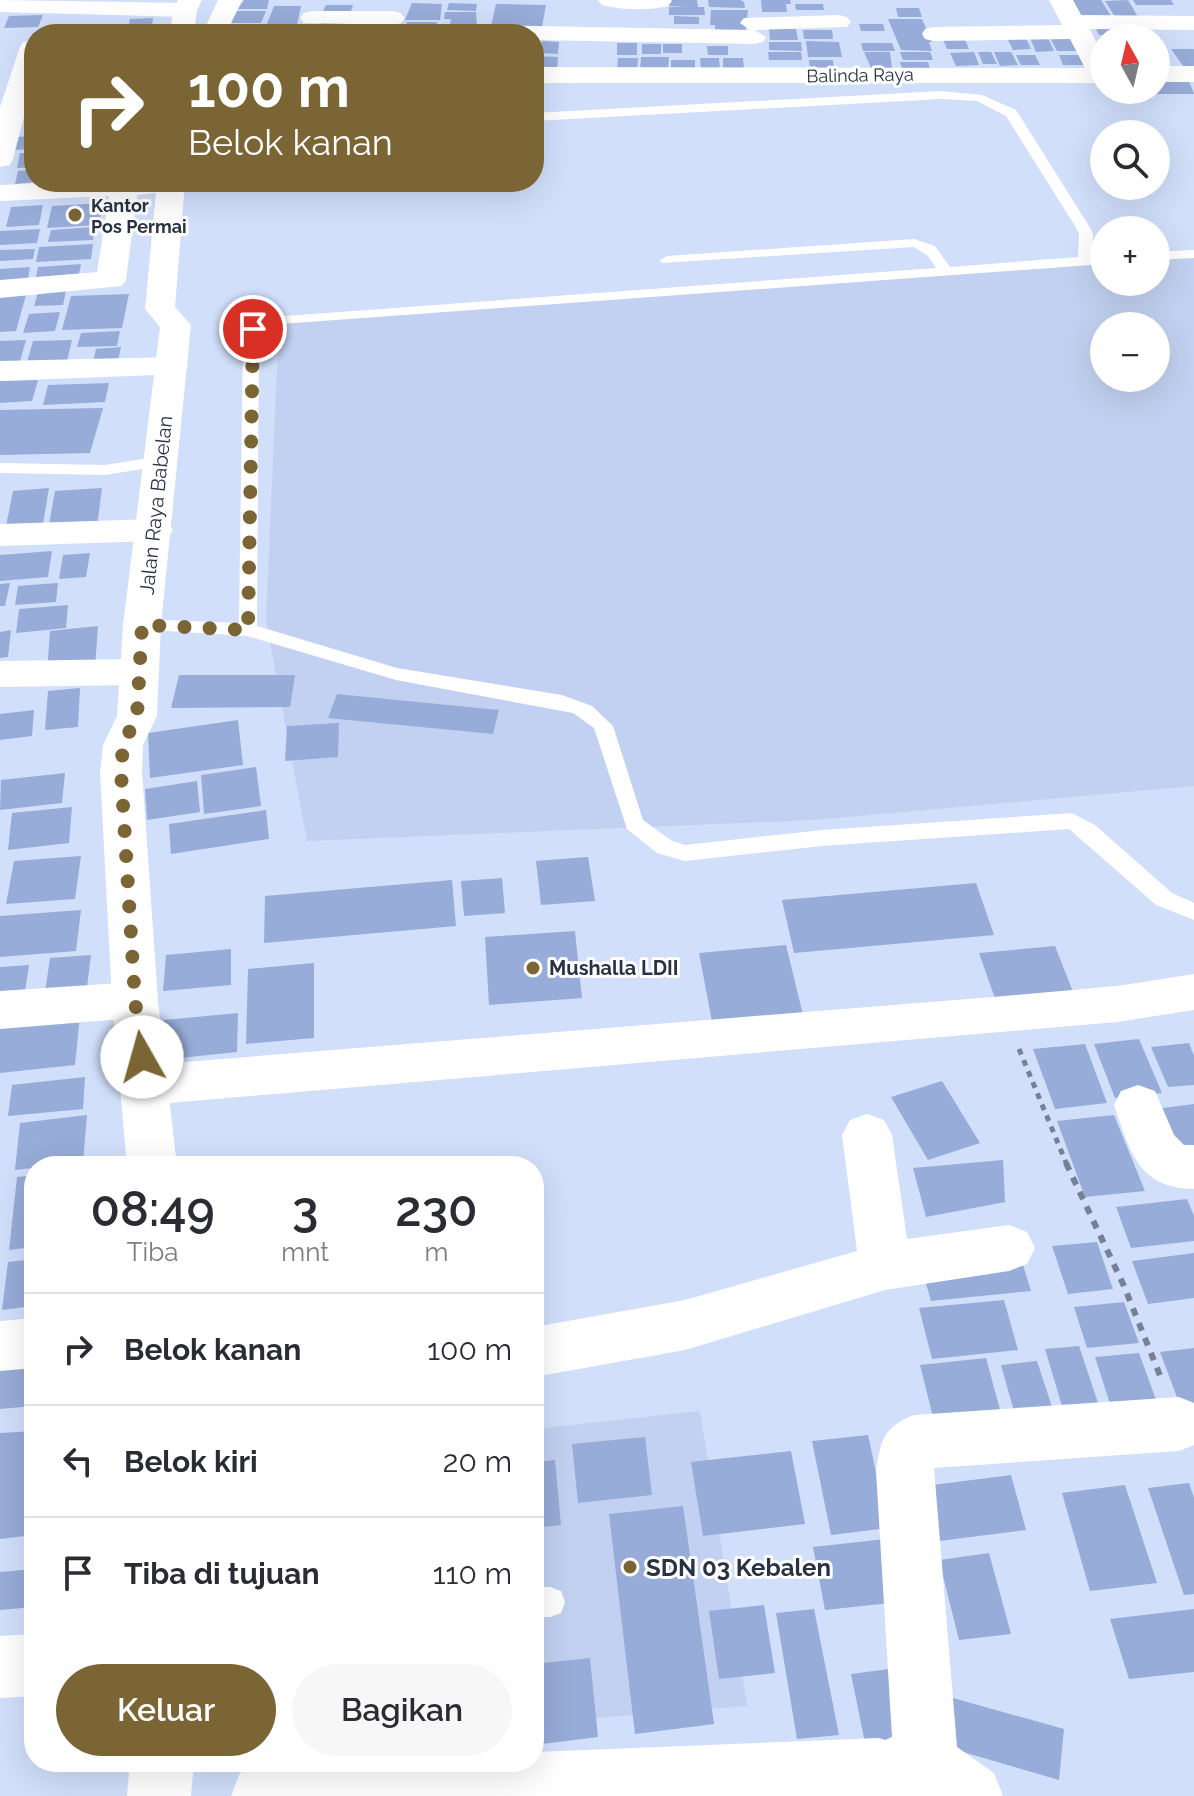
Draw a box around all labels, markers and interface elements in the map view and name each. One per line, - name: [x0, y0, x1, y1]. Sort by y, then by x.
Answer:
- north arrow: [1090, 24, 1170, 104]
- map controls: [1090, 24, 1170, 392]
- text: 100 m: [188, 54, 350, 120]
- icon: right: [56, 56, 160, 160]
- street label: Balinda Raya: [806, 64, 914, 86]
- button: search: [1090, 120, 1170, 200]
- text: Belok kanan: [188, 121, 393, 163]
- place label: Kantor Pos Permai: [91, 195, 187, 237]
- marker: Kantor Pos Permai: [66, 206, 84, 224]
- button: +: [1090, 216, 1170, 296]
- pin: [219, 295, 287, 363]
- icon: arrive: [231, 307, 275, 351]
- button: −: [1090, 312, 1170, 392]
- street label: Jalan Raya Babelan: [135, 414, 177, 596]
- place label: Mushalla LDII: [549, 956, 679, 980]
- marker: Mushalla LDII: [524, 959, 542, 977]
- position arrow: [100, 1015, 184, 1099]
- text: 08:49: [90, 1181, 215, 1237]
- text: 3: [292, 1181, 318, 1237]
- text: 230: [395, 1181, 478, 1237]
- text: Tiba: [127, 1237, 179, 1267]
- text: mnt: [281, 1237, 329, 1267]
- text: m: [424, 1237, 448, 1267]
- icon: right: [56, 1327, 100, 1371]
- text: Belok kanan: [124, 1332, 301, 1367]
- text: 100 m: [427, 1332, 512, 1367]
- icon: left: [56, 1439, 100, 1483]
- text: Belok kiri: [124, 1444, 258, 1479]
- text: 20 m: [443, 1444, 512, 1479]
- icon: arrive: [56, 1551, 100, 1595]
- place label: SDN 03 Kebalen: [646, 1553, 831, 1582]
- text: Tiba di tujuan: [124, 1556, 320, 1591]
- text: 110 m: [433, 1556, 512, 1591]
- marker: SDN 03 Kebalen: [621, 1558, 639, 1576]
- button: Keluar: [56, 1664, 276, 1756]
- button: Bagikan: [292, 1664, 512, 1756]

